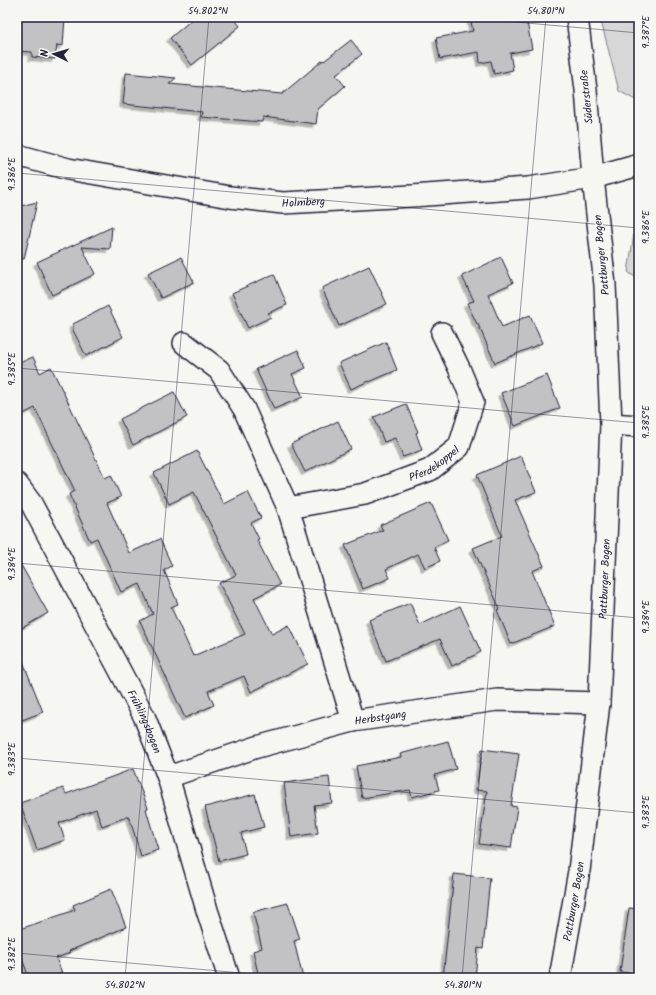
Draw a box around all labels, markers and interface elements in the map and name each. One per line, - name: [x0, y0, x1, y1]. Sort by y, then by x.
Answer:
- text: 54.802°N: [188, 3, 228, 19]
- text: 54.801°N: [527, 3, 565, 19]
- text: 9.387°E: [638, 14, 654, 48]
- north arrow: [34, 34, 74, 74]
- text: N: [36, 49, 54, 57]
- street label: Süderstraße: [575, 69, 599, 125]
- text: 9.386°E: [4, 156, 20, 191]
- street label: Holmberg: [281, 193, 326, 213]
- text: 9.386°E: [638, 209, 654, 244]
- street label: Pattburger Bogen: [589, 214, 615, 296]
- text: 9.385°E: [4, 351, 20, 386]
- text: 9.385°E: [638, 404, 654, 439]
- street label: Pferdekoppel: [406, 442, 464, 487]
- street label: Pattburger Bogen: [595, 538, 616, 620]
- text: 9.384°E: [4, 546, 20, 581]
- text: 9.384°E: [638, 599, 654, 634]
- street label: Frühlingsbogen: [122, 687, 166, 757]
- street label: Herbstgang: [353, 705, 408, 731]
- text: 9.383°E: [4, 741, 20, 776]
- text: 9.383°E: [638, 794, 654, 829]
- street label: Pattburger Bogen: [559, 860, 590, 943]
- text: 9.382°E: [4, 936, 20, 971]
- text: 54.802°N: [105, 977, 145, 993]
- text: 54.801°N: [444, 977, 482, 993]

